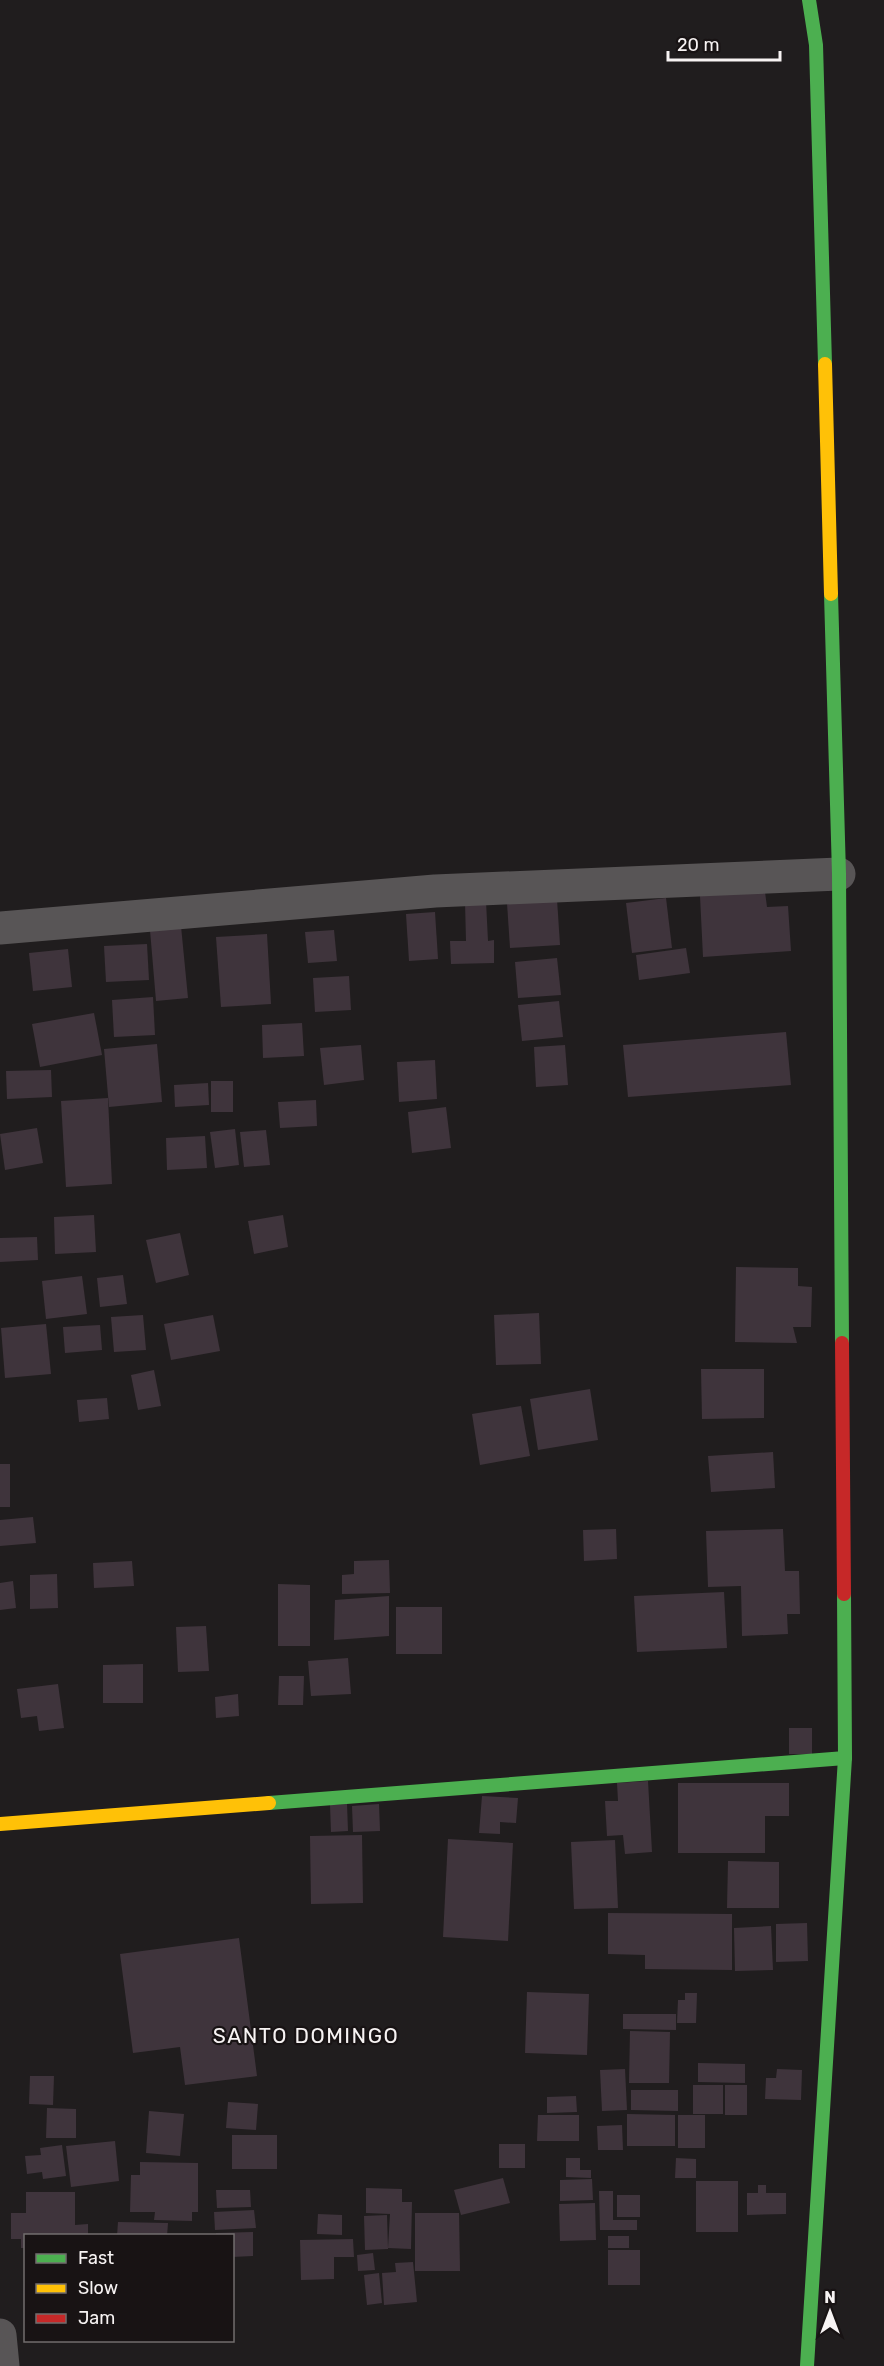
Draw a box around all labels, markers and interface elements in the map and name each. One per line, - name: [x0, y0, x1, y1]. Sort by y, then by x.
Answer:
- scale bar: [668, 24, 780, 62]
- text: 20 m: [677, 34, 719, 56]
- district label: SANTO DOMINGO: [213, 2023, 399, 2048]
- legend: [24, 2234, 234, 2342]
- text: Fast: [78, 2247, 114, 2269]
- text: Slow: [78, 2277, 118, 2299]
- north arrow: [800, 2282, 860, 2342]
- text: N: [824, 2288, 836, 2307]
- text: Jam: [78, 2307, 115, 2329]

